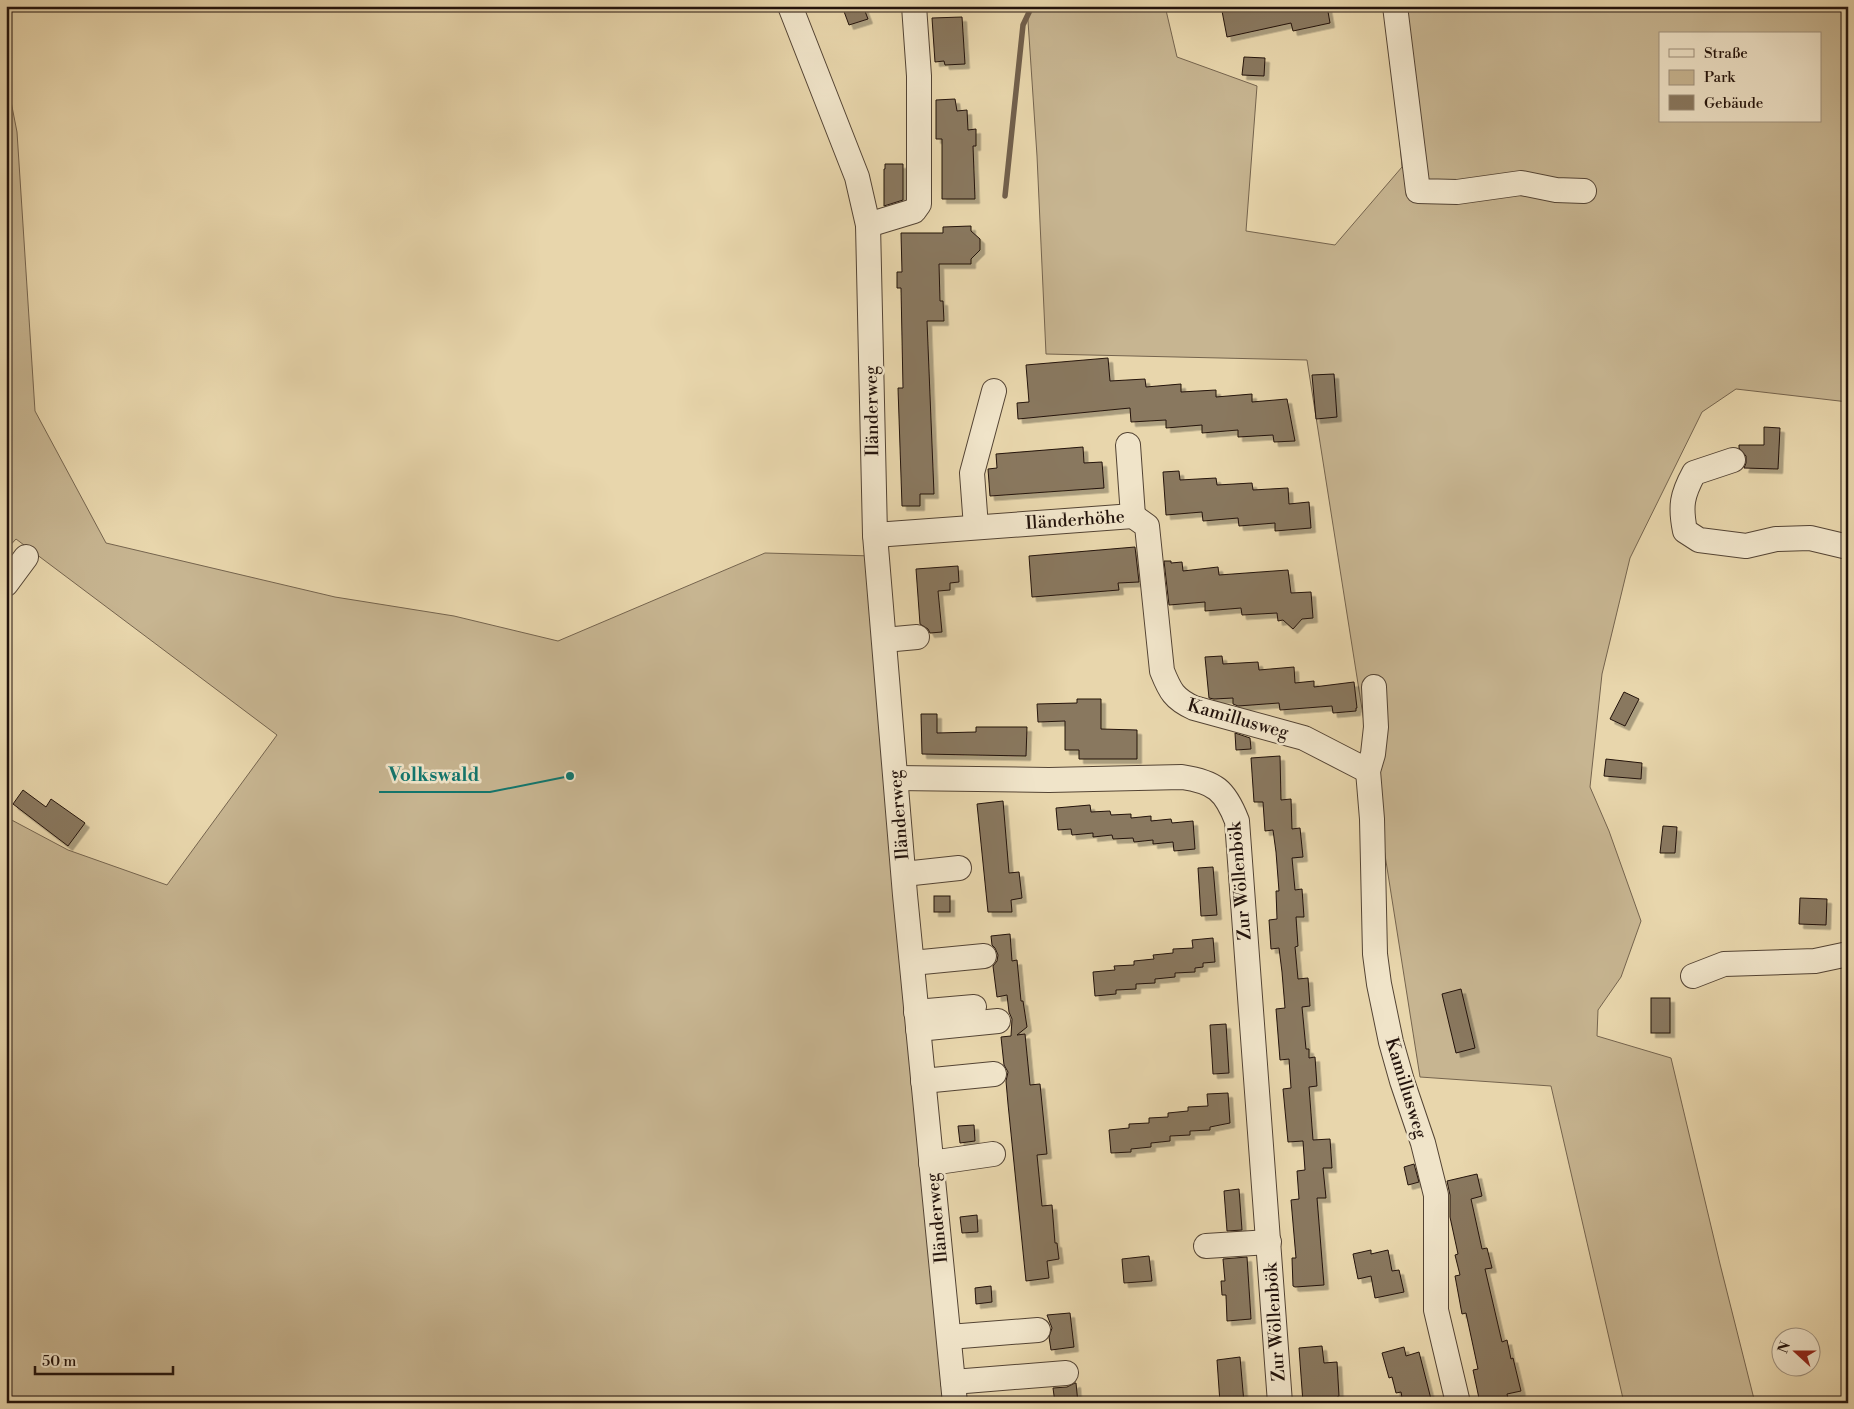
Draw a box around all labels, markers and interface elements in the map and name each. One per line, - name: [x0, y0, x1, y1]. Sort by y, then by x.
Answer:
- legend: [1659, 32, 1822, 122]
- text: Straße: [1704, 44, 1748, 63]
- text: Park: [1704, 68, 1736, 87]
- text: Gebäude: [1704, 94, 1763, 113]
- street label: Iländerweg: [860, 365, 884, 456]
- street label: Iländerhöhe: [1025, 505, 1125, 535]
- street label: Kamillusweg: [1185, 694, 1292, 745]
- callout: Volkswald: [379, 758, 490, 792]
- text: Volkswald: [387, 763, 480, 787]
- street label: Iländerweg: [884, 768, 914, 861]
- street label: Zur Wöllenbök: [1223, 819, 1257, 941]
- street label: Kamillusweg: [1380, 1035, 1432, 1142]
- street label: Iländerweg: [921, 1171, 953, 1264]
- street label: Zur Wöllenbök: [1259, 1260, 1291, 1382]
- north arrow: [1772, 1326, 1822, 1376]
- text: N: [1774, 1339, 1795, 1356]
- scale bar: [35, 1344, 172, 1376]
- text: 50 m: [42, 1352, 76, 1371]

